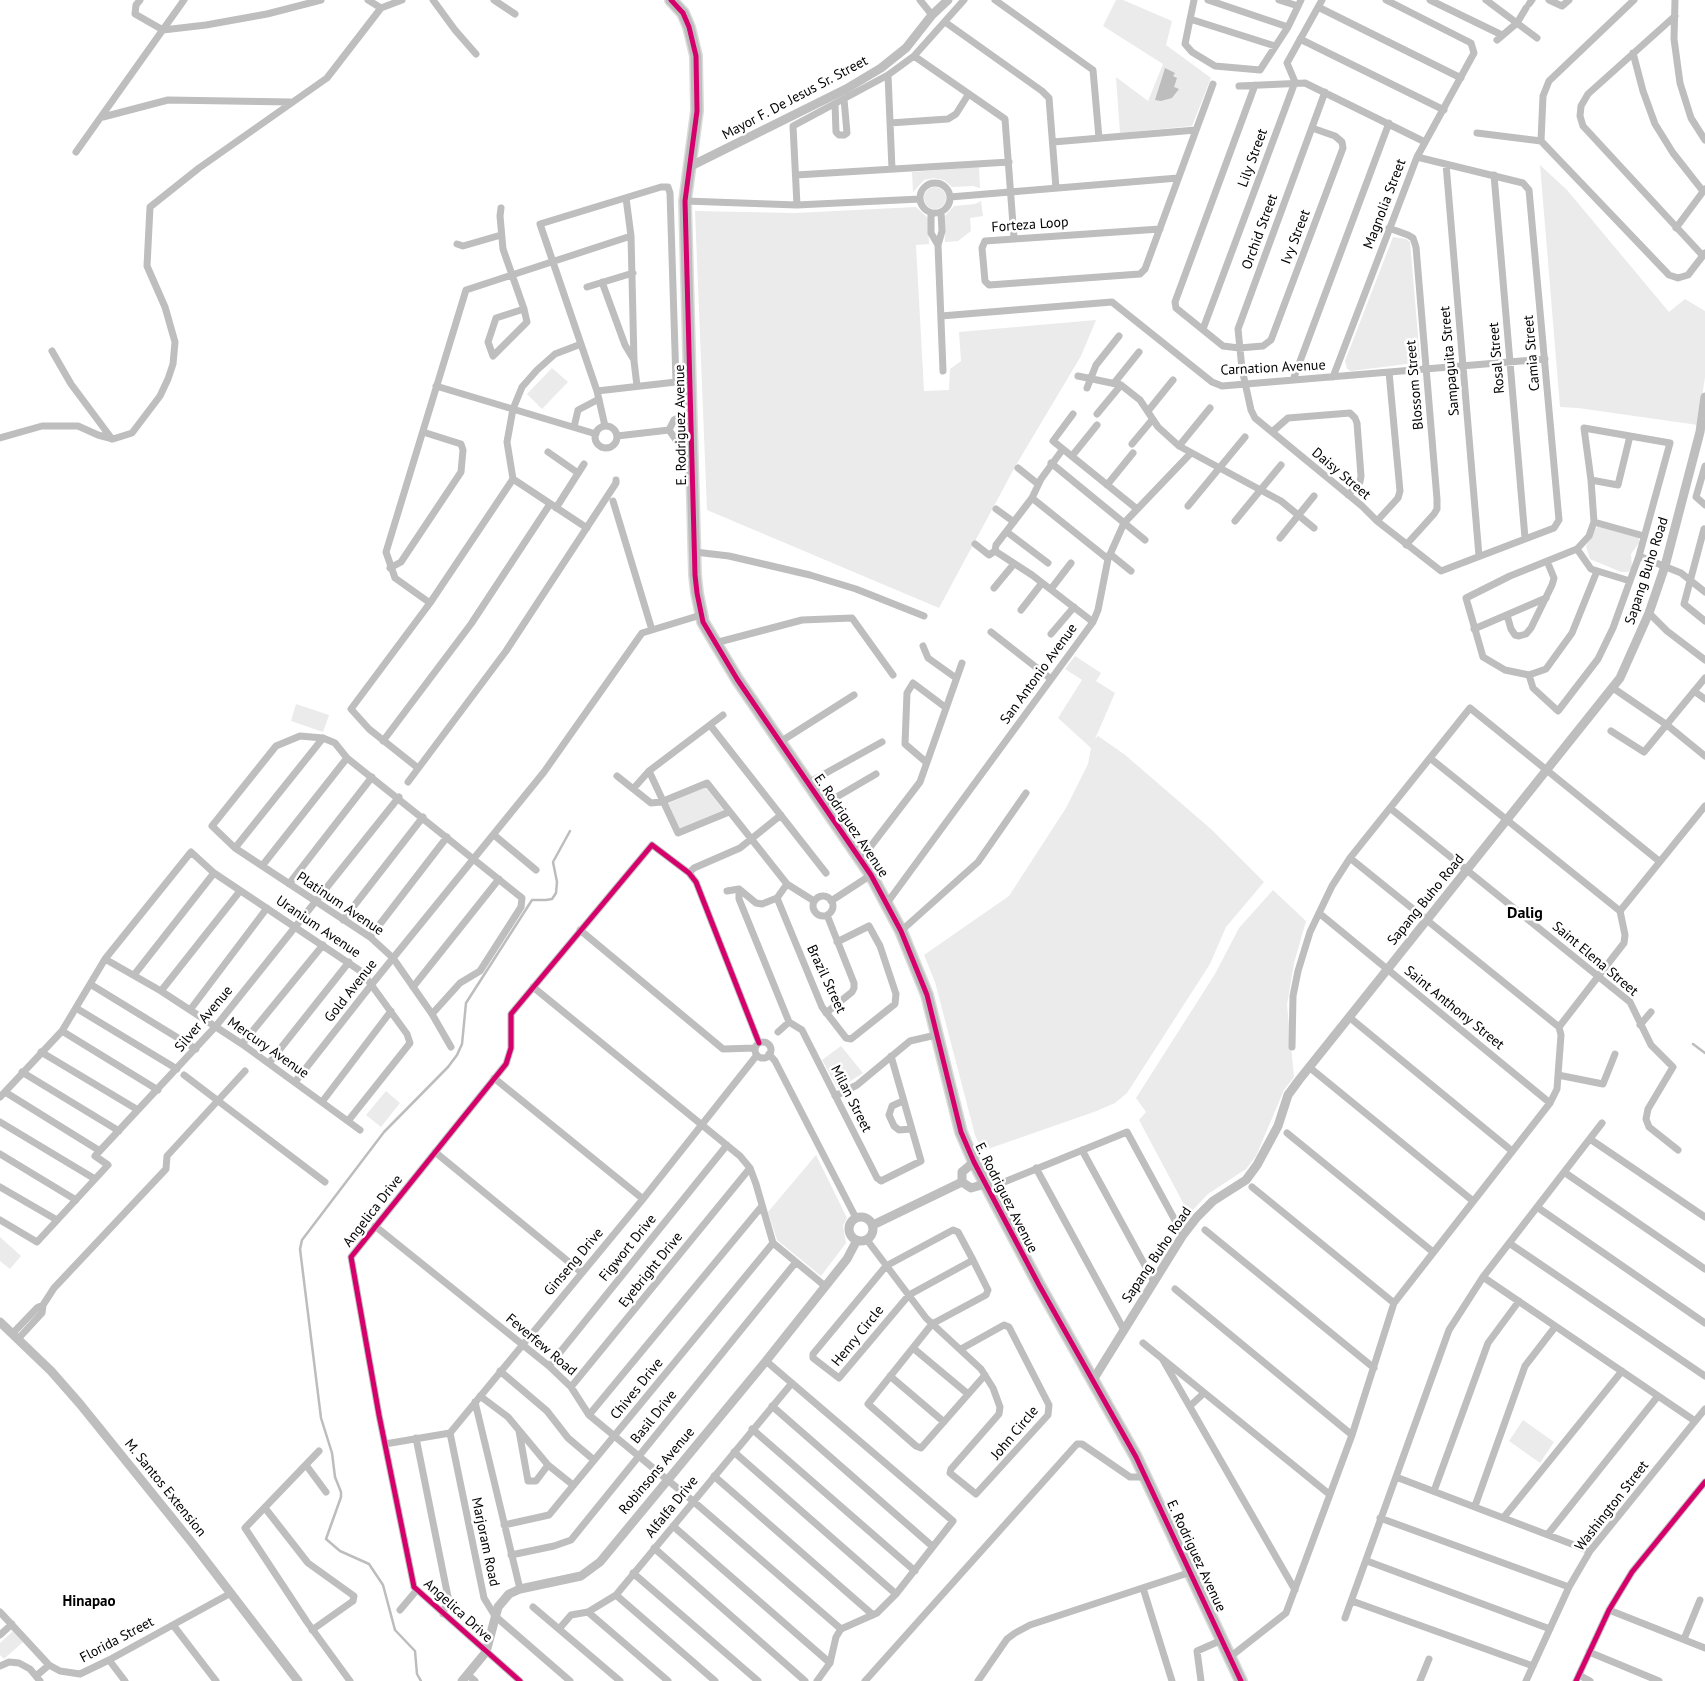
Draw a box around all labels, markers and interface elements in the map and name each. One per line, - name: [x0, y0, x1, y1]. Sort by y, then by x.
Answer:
- street label: Mayor F. De Jesus Sr. Street: [719, 52, 871, 144]
- street label: Lily Street: [1235, 126, 1271, 190]
- street label: Magnolia Street: [1360, 157, 1410, 251]
- street label: Orchid Street: [1239, 192, 1281, 272]
- street label: Ivy Street: [1278, 207, 1314, 267]
- street label: Forteza Loop: [991, 214, 1069, 236]
- street label: Sampaguita Street: [1437, 305, 1463, 417]
- street label: Camia Street: [1520, 314, 1544, 392]
- street label: Rosal Street: [1486, 322, 1508, 394]
- street label: Blossom Street: [1403, 339, 1427, 431]
- street label: Carnation Avenue: [1220, 357, 1326, 379]
- street label: E. Rodriguez Avenue: [672, 364, 690, 486]
- street label: Daisy Street: [1308, 445, 1374, 503]
- street label: Sapang Buho Road: [1622, 515, 1672, 627]
- street label: San Antonio Avenue: [997, 620, 1081, 728]
- street label: E. Rodriguez Avenue: [810, 771, 892, 881]
- street label: Sapang Buho Road: [1384, 851, 1468, 949]
- street label: Platinum Avenue: [293, 869, 387, 939]
- street label: Uranium Avenue: [272, 892, 364, 962]
- district label: Dalig: [1507, 903, 1543, 923]
- street label: Saint Elena Street: [1549, 918, 1641, 1000]
- street label: Brazil Street: [803, 942, 849, 1016]
- street label: Gold Avenue: [321, 956, 381, 1026]
- street label: Saint Anthony Street: [1401, 963, 1507, 1053]
- street label: Silver Avenue: [171, 982, 237, 1056]
- street label: Mercury Avenue: [224, 1014, 312, 1082]
- street label: Milan Street: [827, 1063, 875, 1135]
- street label: E. Rodriguez Avenue: [971, 1140, 1041, 1256]
- street label: Angelica Drive: [340, 1172, 406, 1250]
- street label: Sapang Buho Road: [1119, 1204, 1195, 1306]
- street label: Figwort Drive: [596, 1211, 660, 1285]
- street label: Ginseng Drive: [541, 1225, 607, 1299]
- street label: Eyebright Drive: [615, 1229, 687, 1311]
- street label: Henry Circle: [828, 1302, 888, 1370]
- street label: Feverfew Road: [502, 1310, 580, 1380]
- street label: Chives Drive: [607, 1355, 667, 1423]
- street label: Basil Drive: [627, 1387, 681, 1447]
- street label: John Circle: [988, 1403, 1042, 1463]
- street label: Robinsons Avenue: [616, 1424, 698, 1518]
- street label: M. Santos Extension: [121, 1436, 209, 1540]
- street label: Washington Street: [1572, 1458, 1652, 1554]
- street label: Alfalfa Drive: [642, 1473, 702, 1541]
- street label: Marjoram Road: [467, 1496, 503, 1588]
- street label: E. Rodriguez Avenue: [1163, 1498, 1229, 1614]
- street label: Angelica Drive: [420, 1576, 496, 1646]
- district label: Hinapao: [62, 1593, 116, 1611]
- street label: Florida Street: [77, 1613, 157, 1667]

